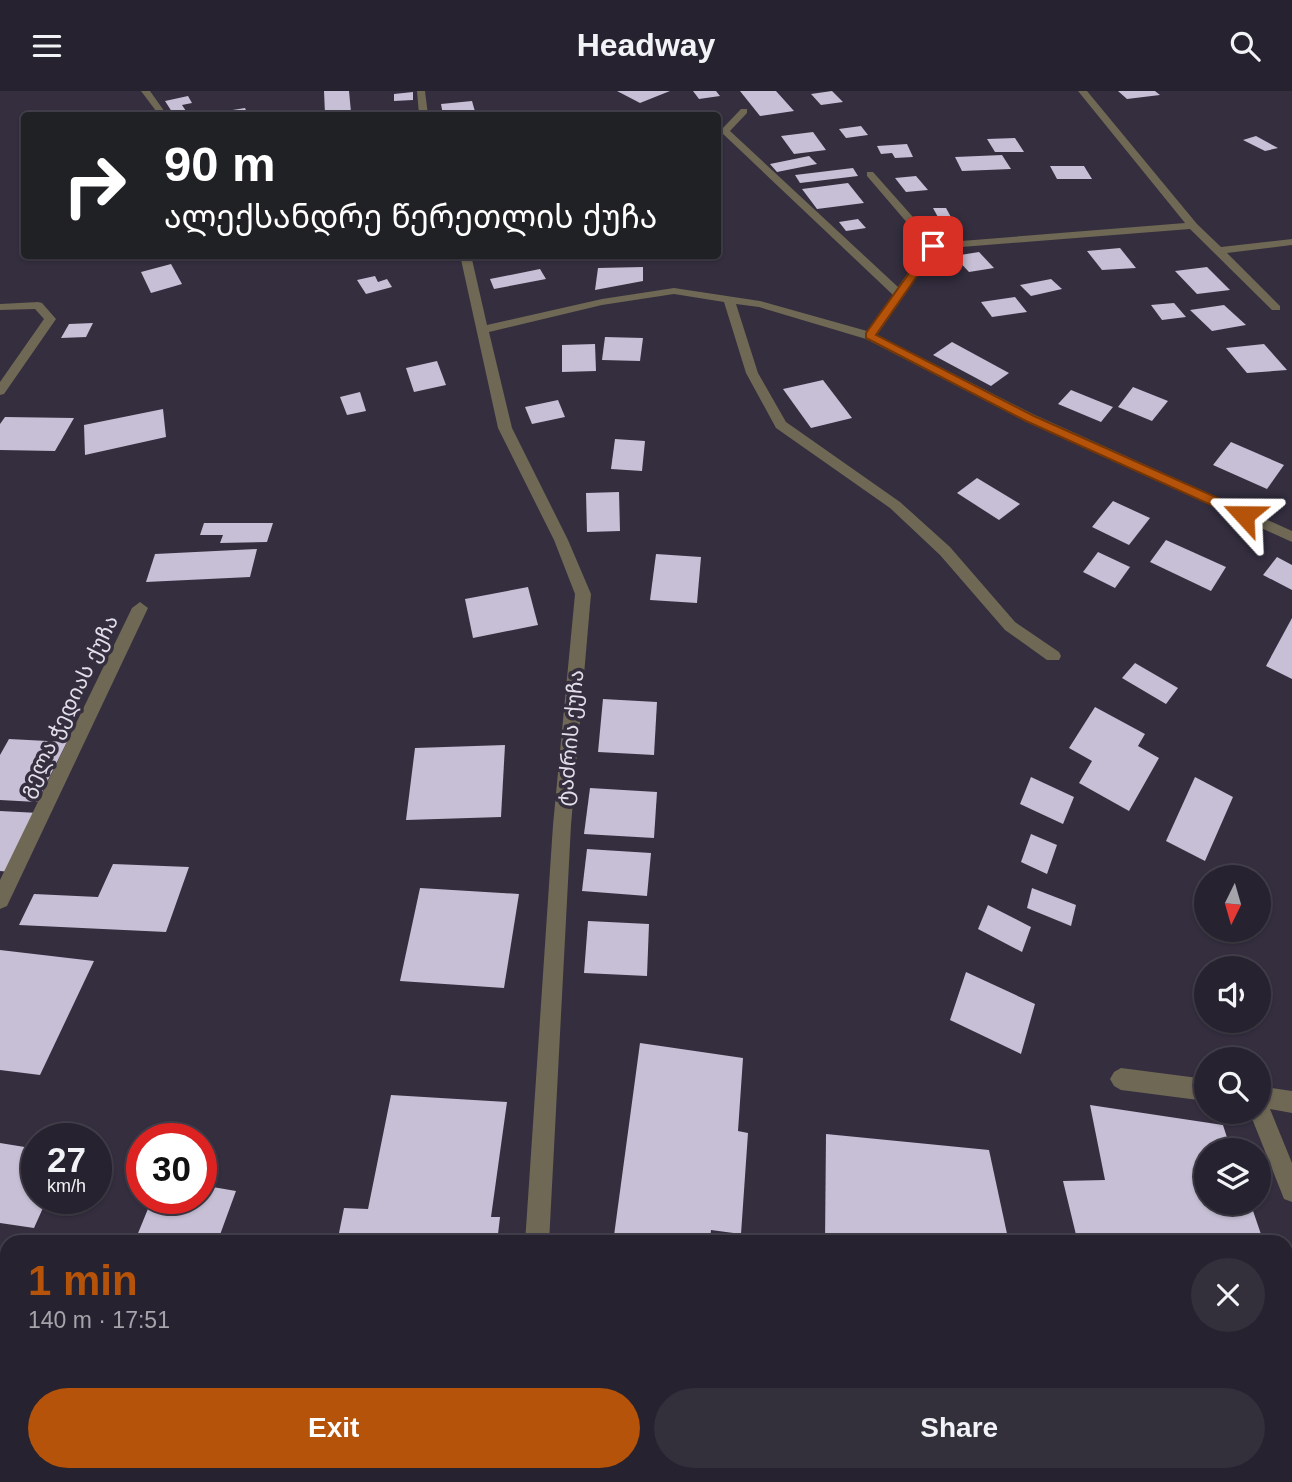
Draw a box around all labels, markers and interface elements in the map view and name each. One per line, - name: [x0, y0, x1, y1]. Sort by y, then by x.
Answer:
- icon: menu: [28, 27, 66, 65]
- text: Headway: [577, 27, 715, 63]
- icon: search: [1226, 27, 1264, 65]
- text: 90 m: [164, 137, 276, 191]
- icon: right: [49, 140, 140, 231]
- text: ალექსანდრე წერეთლის ქუჩა: [164, 199, 657, 235]
- pin: [903, 216, 963, 276]
- icon: arrive: [914, 227, 952, 265]
- position arrow: [1207, 478, 1281, 552]
- street label: გელა ჭედიას ქუჩა: [14, 611, 124, 802]
- street label: ტაძრის ქუჩა: [553, 669, 588, 807]
- north arrow: [1194, 865, 1270, 941]
- map controls: [1194, 865, 1271, 1215]
- button: sound: [1194, 956, 1271, 1033]
- button: search: [1194, 1047, 1271, 1124]
- speed limit sign: 30: [126, 1123, 217, 1214]
- button: layers: [1194, 1138, 1271, 1215]
- text: 27: [47, 1140, 86, 1179]
- text: km/h: [47, 1176, 86, 1196]
- text: 1 min: [28, 1257, 138, 1304]
- button: close: [1191, 1258, 1265, 1332]
- text: 140 m · 17:51: [28, 1307, 170, 1333]
- button: Exit: [28, 1388, 640, 1468]
- button: Share: [654, 1388, 1265, 1468]

